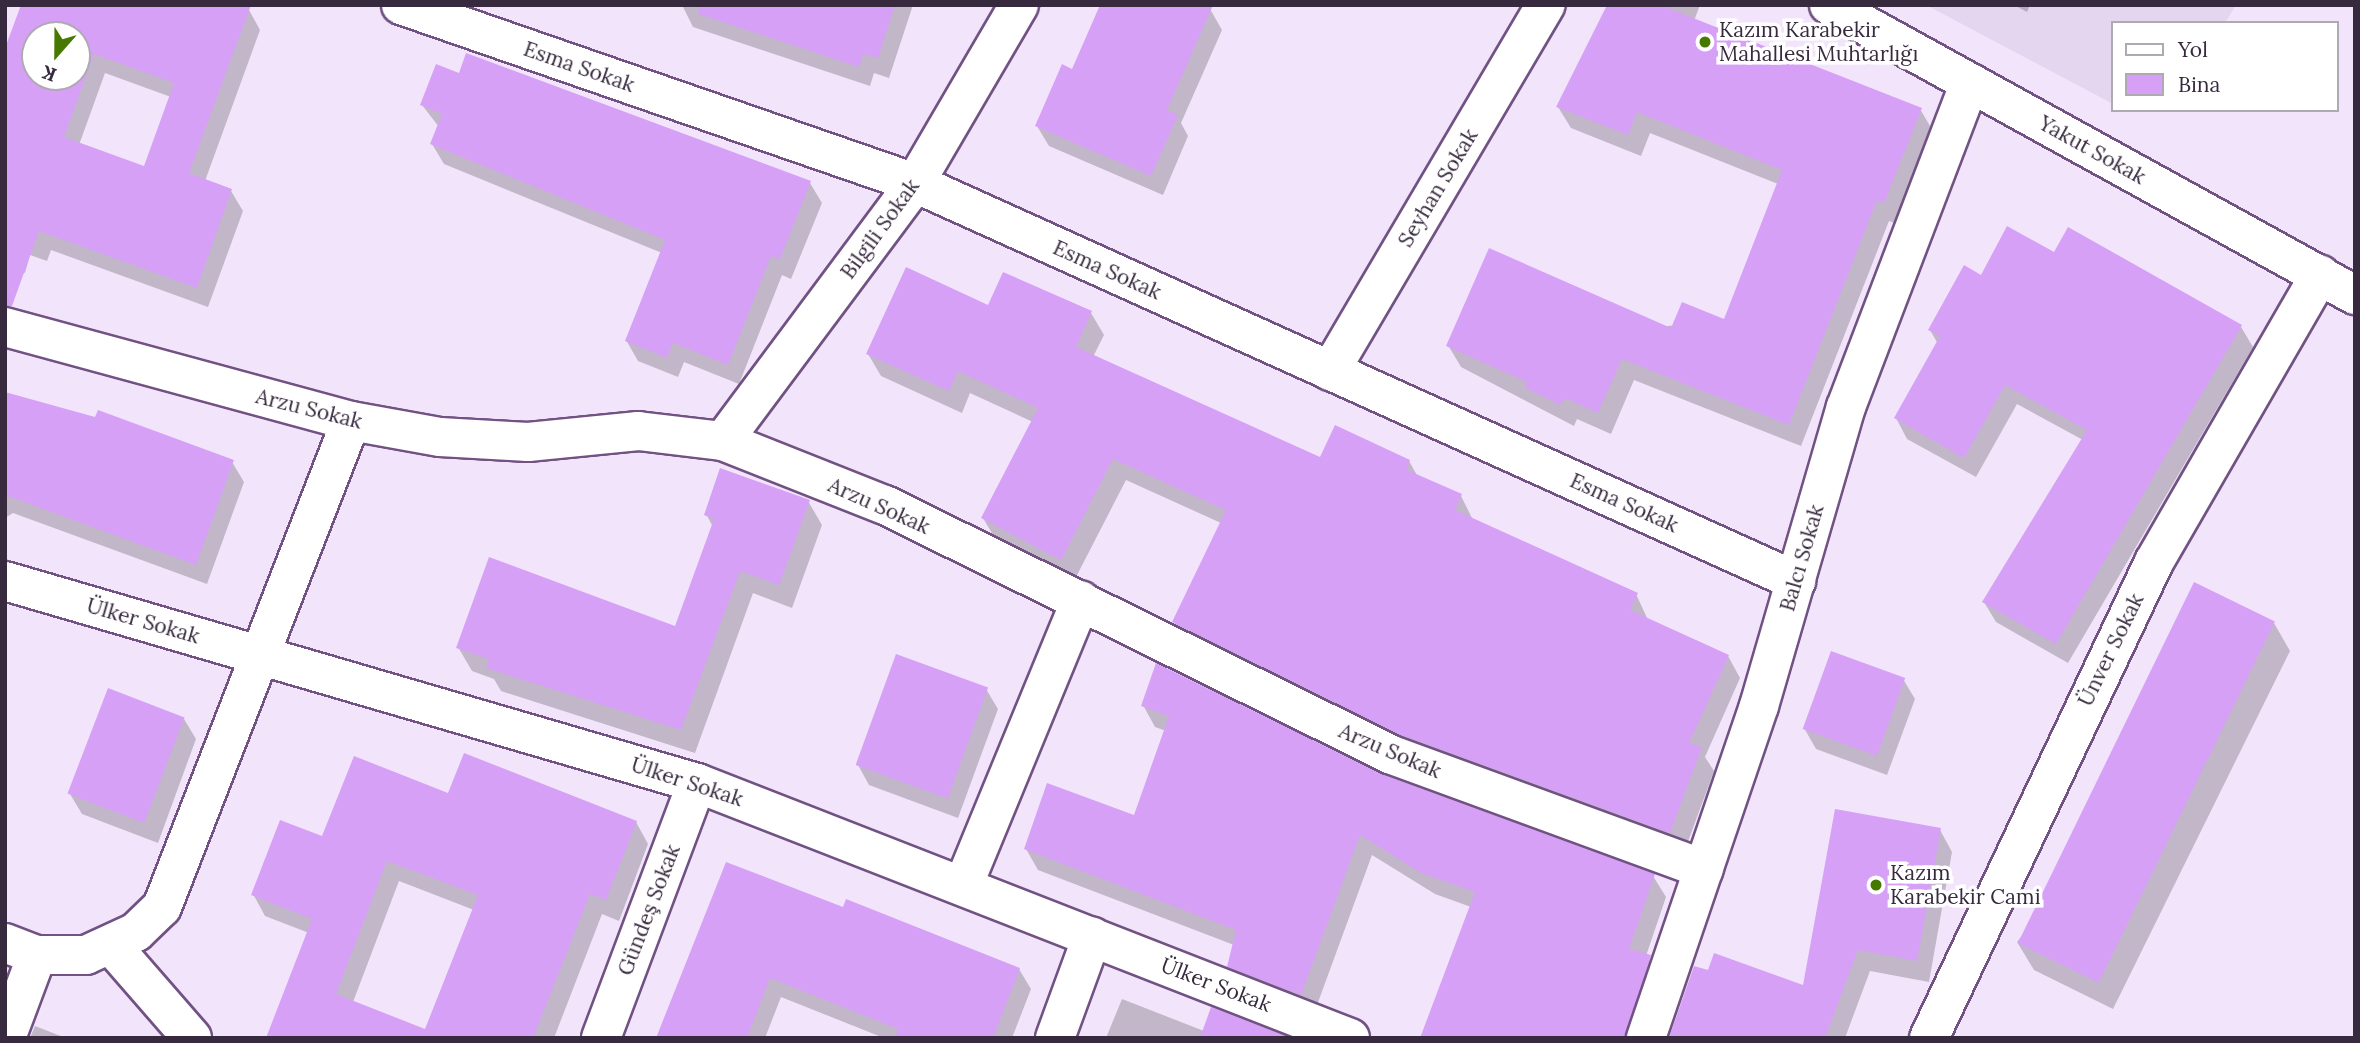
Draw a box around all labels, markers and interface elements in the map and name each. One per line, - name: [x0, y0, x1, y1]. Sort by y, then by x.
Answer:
- place label: Kazım Karabekir Mahallesi Muhtarlığı: [1719, 17, 1918, 67]
- north arrow: [21, 21, 91, 91]
- legend: [2112, 21, 2339, 112]
- marker: Kazım Karabekir Mahallesi Muhtarlığı: [1697, 34, 1713, 50]
- street label: Esma Sokak: [520, 36, 638, 98]
- text: Yol: [2178, 36, 2208, 63]
- text: K: [39, 60, 60, 87]
- text: Bina: [2178, 71, 2220, 98]
- street label: Yakut Sokak: [2034, 110, 2150, 190]
- street label: Seyhan Sokak: [1393, 124, 1483, 252]
- street label: Bilgili Sokak: [835, 174, 925, 284]
- street label: Esma Sokak: [1049, 235, 1165, 305]
- street label: Arzu Sokak: [253, 384, 365, 434]
- street label: Esma Sokak: [1566, 468, 1682, 538]
- street label: Arzu Sokak: [824, 472, 934, 540]
- street label: Balcı Sokak: [1775, 502, 1829, 614]
- street label: Ünver Sokak: [2073, 590, 2149, 710]
- street label: Ülker Sokak: [84, 593, 202, 649]
- street label: Arzu Sokak: [1335, 718, 1445, 784]
- street label: Ülker Sokak: [628, 752, 746, 812]
- street label: Gündeş Sokak: [613, 841, 685, 979]
- place label: Kazım Karabekir Cami: [1890, 860, 2041, 910]
- marker: Kazım Karabekir Cami: [1868, 877, 1884, 893]
- street label: Ülker Sokak: [1157, 952, 1275, 1018]

